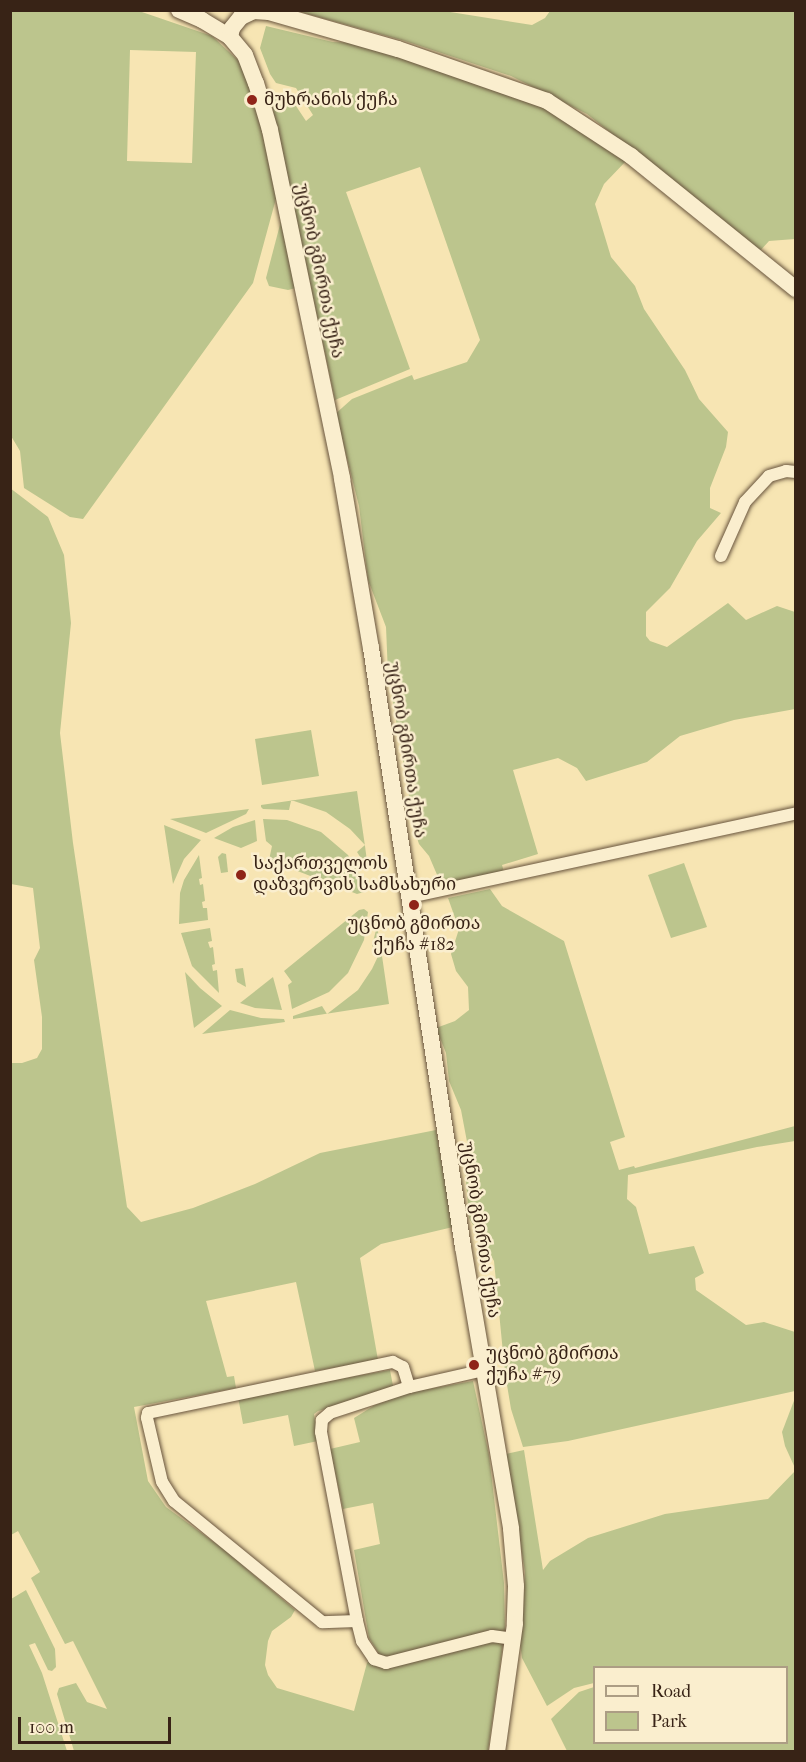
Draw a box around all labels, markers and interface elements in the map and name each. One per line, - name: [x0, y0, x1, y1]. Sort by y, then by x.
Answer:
- place label: მუხრანის ქუჩა: [264, 89, 398, 111]
- marker: მუხრანის ქუჩა: [245, 93, 259, 107]
- street label: უცნობ გმირთა ქუჩა: [290, 181, 348, 361]
- street label: უცნობ გმირთა ქუჩა: [381, 660, 431, 840]
- place label: საქართველოს დაზვერვის სამსახური: [253, 854, 456, 896]
- marker: საქართველოს დაზვერვის სამსახური: [234, 868, 248, 882]
- marker: უცნობ გმირთა ქუჩა #182: [407, 898, 421, 912]
- place label: უცნობ გმირთა ქუჩა #182: [348, 914, 480, 956]
- street label: უცნობ გმირთა ქუჩა: [455, 1140, 505, 1320]
- place label: უცნობ გმირთა ქუჩა #79: [486, 1344, 619, 1386]
- marker: უცნობ გმირთა ქუჩა #79: [467, 1358, 481, 1372]
- legend: [593, 1666, 788, 1744]
- text: Road: [651, 1681, 691, 1702]
- scale bar: [21, 1705, 174, 1743]
- text: Park: [651, 1711, 687, 1732]
- text: 100 m: [29, 1717, 74, 1738]

